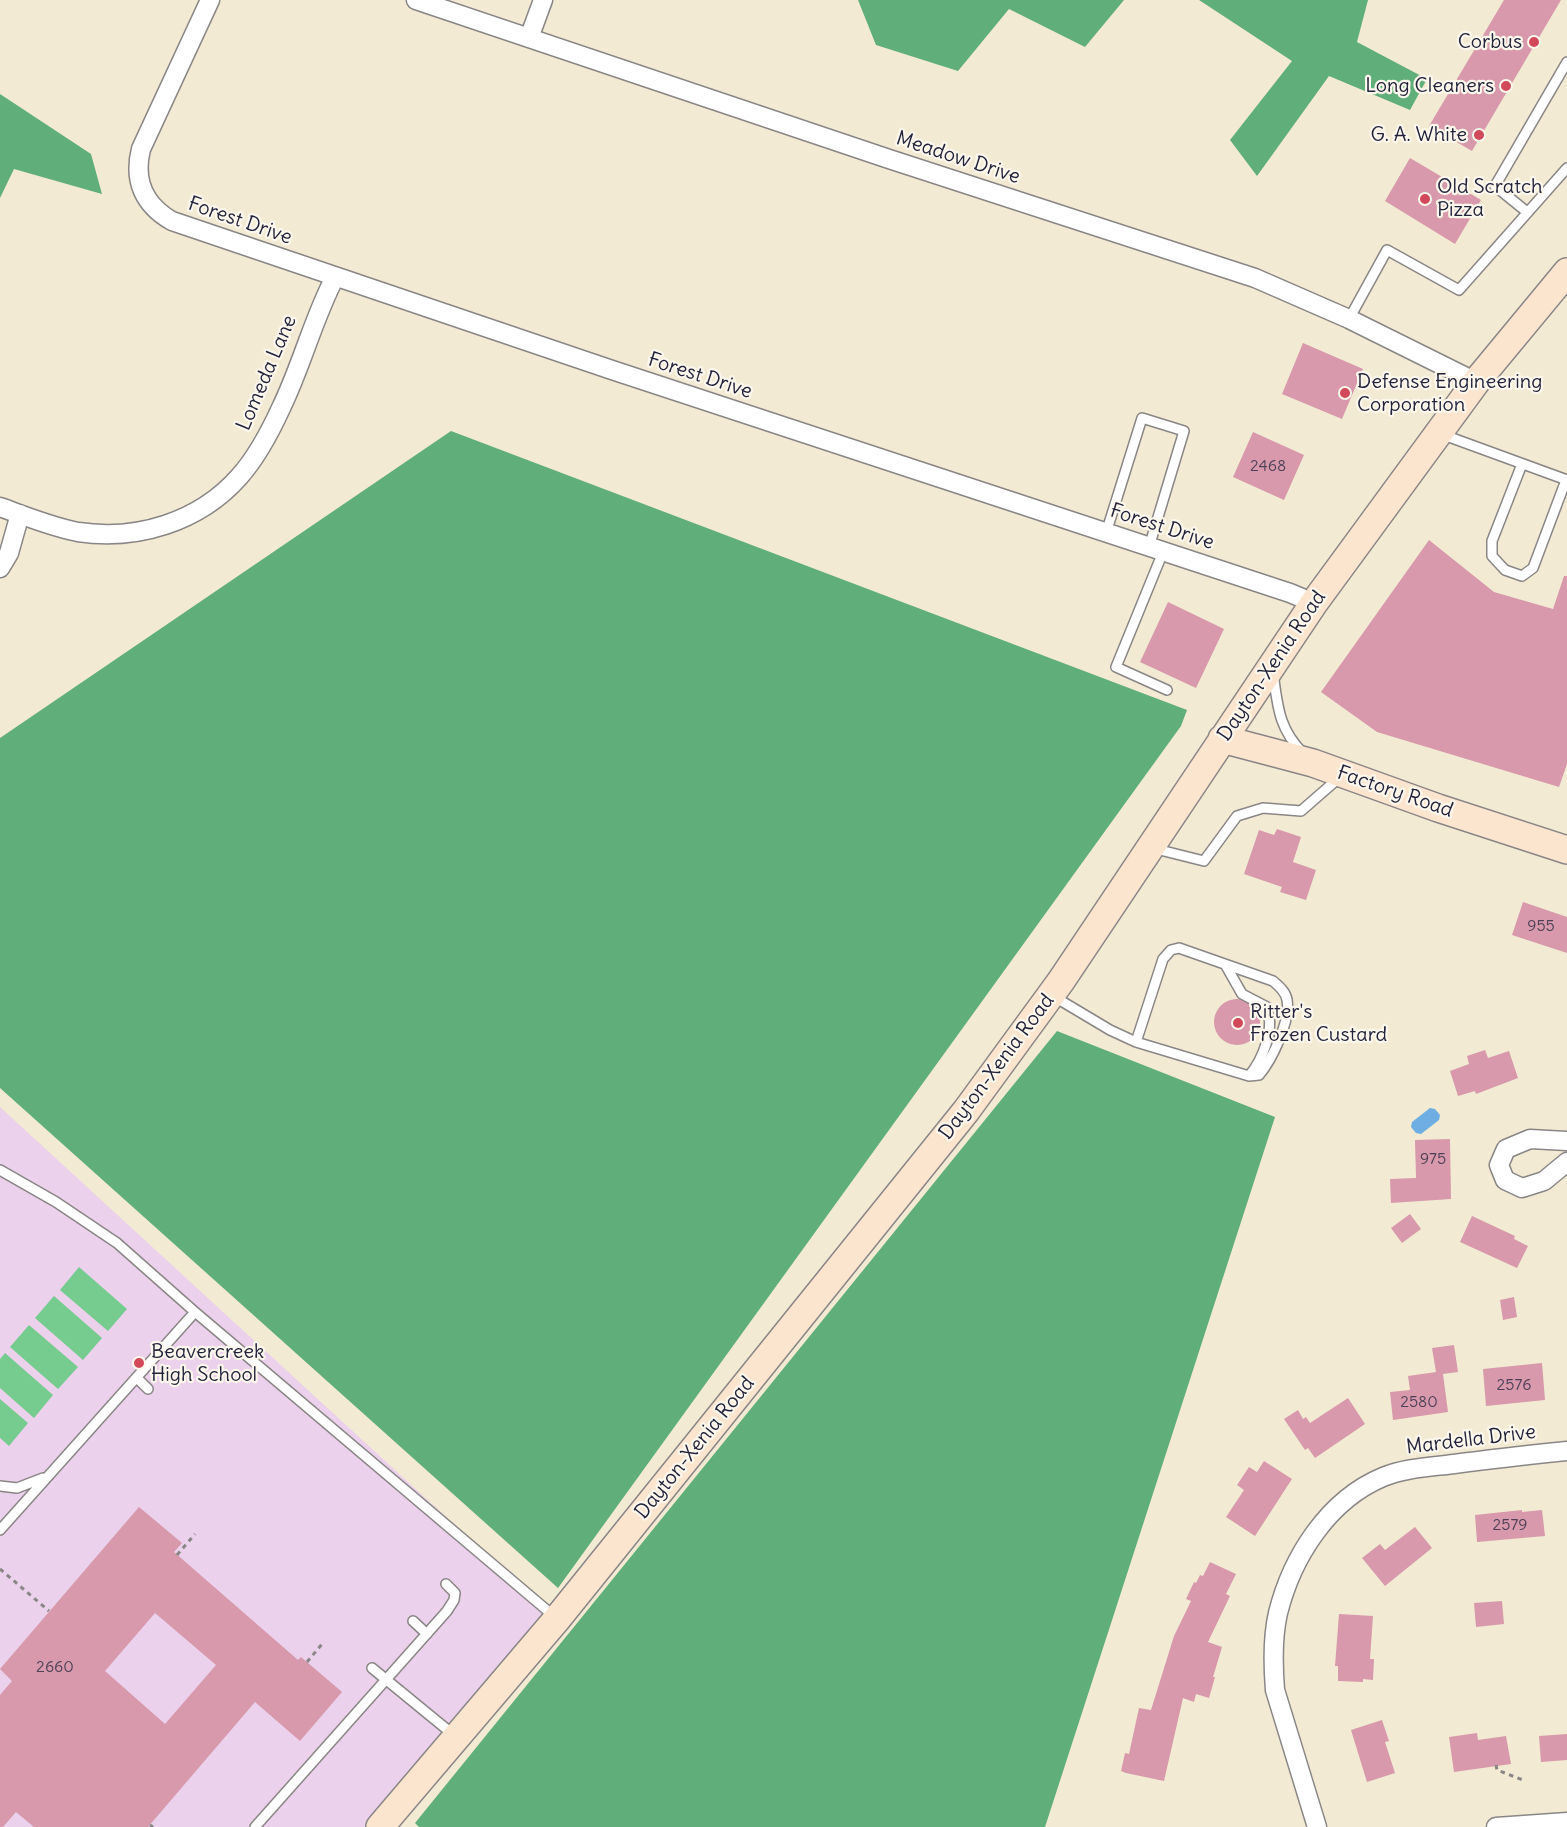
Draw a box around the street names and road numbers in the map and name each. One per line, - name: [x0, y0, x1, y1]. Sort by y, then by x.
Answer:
- street label: Meadow Drive: [893, 127, 1023, 189]
- street label: Forest Drive: [185, 192, 295, 250]
- street label: Lomeda Lane: [232, 312, 302, 434]
- street label: Forest Drive: [645, 348, 755, 404]
- street label: Forest Drive: [1107, 499, 1217, 555]
- street label: Dayton-Xenia Road: [1213, 586, 1331, 746]
- street label: Factory Road: [1334, 761, 1456, 823]
- street label: Dayton-Xenia Road: [934, 989, 1060, 1145]
- street label: Dayton-Xenia Road: [630, 1372, 760, 1524]
- street label: Mardella Drive: [1405, 1420, 1537, 1460]

